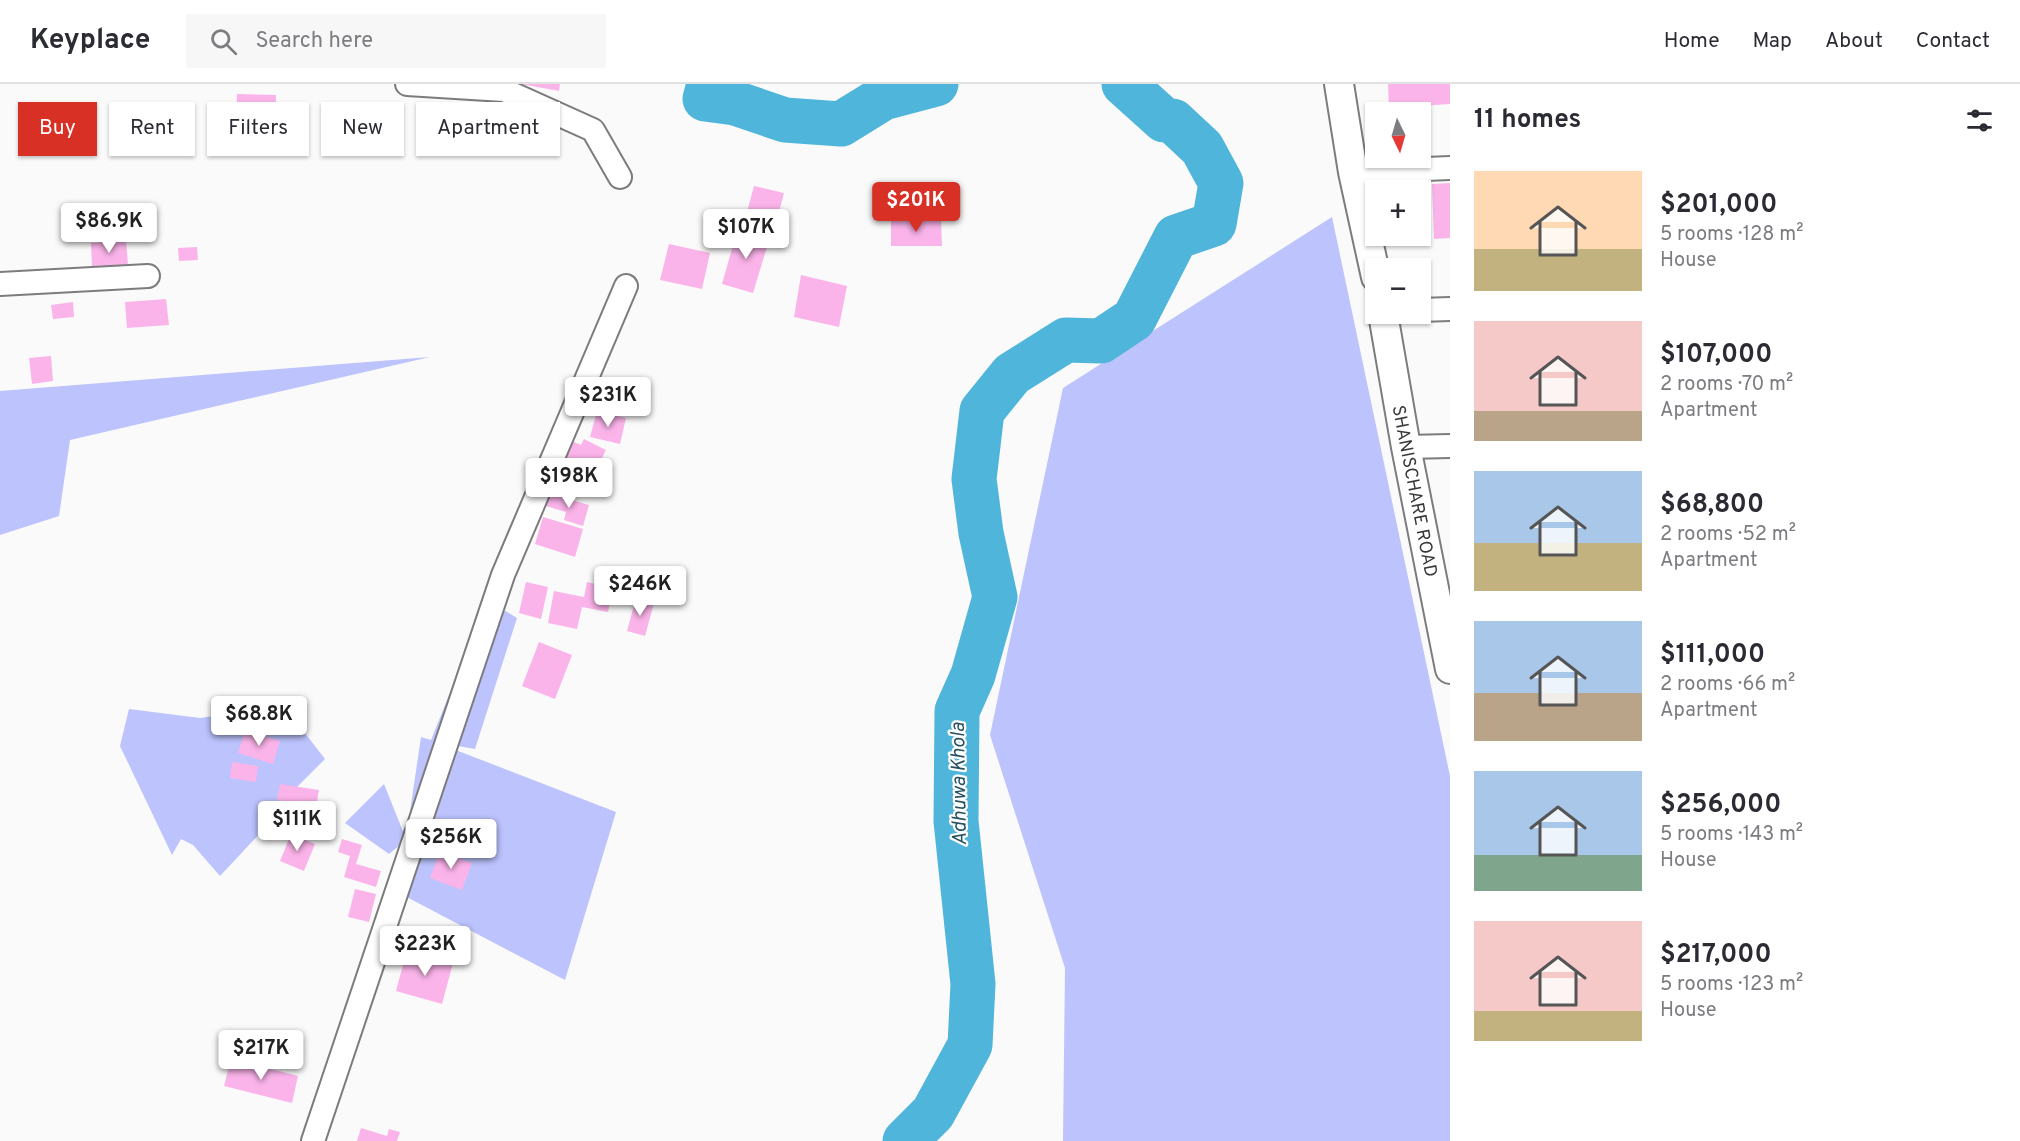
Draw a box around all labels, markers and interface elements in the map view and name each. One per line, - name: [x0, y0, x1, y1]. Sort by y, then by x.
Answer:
- search box: [186, 14, 606, 68]
- text: Keyplace: [30, 23, 150, 59]
- icon: search: [207, 25, 240, 58]
- text: Search here: [255, 28, 373, 55]
- text: Home: [1664, 28, 1720, 55]
- text: Map: [1753, 28, 1792, 55]
- text: About: [1825, 28, 1883, 55]
- text: Contact: [1916, 28, 1990, 55]
- chip: Buy: [18, 102, 97, 156]
- chip: Rent: [109, 102, 195, 156]
- chip: Filters: [207, 102, 309, 156]
- chip: New: [321, 102, 404, 156]
- chip: Apartment: [416, 102, 560, 156]
- north arrow: [1365, 102, 1431, 168]
- map controls: [1365, 102, 1431, 324]
- text: 11 homes: [1474, 104, 1581, 137]
- icon: filters: [1963, 104, 1996, 137]
- button: +: [1365, 180, 1431, 246]
- pin: $201K: [874, 182, 958, 233]
- text: $201K: [886, 188, 946, 214]
- text: $201,000: [1660, 189, 1777, 222]
- icon: home: [1522, 195, 1594, 267]
- pin: $86.9K: [60, 203, 158, 254]
- text: $86.9K: [75, 209, 143, 235]
- pin: $107K: [704, 209, 788, 260]
- text: $107K: [717, 215, 775, 241]
- text: 5 rooms · 128 m²: [1660, 222, 1803, 248]
- text: House: [1660, 248, 1716, 274]
- button: −: [1365, 258, 1431, 324]
- text: $107,000: [1660, 339, 1772, 372]
- icon: home: [1522, 345, 1594, 417]
- text: 2 rooms · 70 m²: [1660, 372, 1793, 398]
- pin: $231K: [566, 377, 650, 428]
- text: $231K: [579, 383, 637, 409]
- text: Apartment: [1660, 398, 1758, 424]
- street label: SHANISCHARE ROAD: [1386, 403, 1441, 579]
- pin: $198K: [527, 458, 611, 509]
- text: $198K: [539, 464, 599, 490]
- text: $68,800: [1660, 489, 1764, 522]
- icon: home: [1522, 495, 1594, 567]
- text: 2 rooms · 52 m²: [1660, 522, 1796, 548]
- text: Apartment: [1660, 548, 1758, 574]
- pin: $246K: [598, 566, 682, 617]
- text: $246K: [608, 572, 672, 598]
- text: $111,000: [1660, 639, 1765, 672]
- icon: home: [1522, 645, 1594, 717]
- text: 2 rooms · 66 m²: [1660, 672, 1795, 698]
- pin: $68.8K: [210, 696, 308, 747]
- text: Apartment: [1660, 698, 1758, 724]
- text: $68.8K: [225, 702, 293, 728]
- water label: Adhuwa Khola: [946, 721, 974, 846]
- text: $256,000: [1660, 789, 1781, 822]
- icon: home: [1522, 795, 1594, 867]
- pin: $111K: [255, 801, 339, 852]
- text: $111K: [272, 807, 322, 833]
- pin: $256K: [409, 819, 493, 870]
- text: 5 rooms · 143 m²: [1660, 822, 1803, 848]
- text: $256K: [420, 825, 482, 851]
- text: House: [1660, 848, 1716, 874]
- pin: $223K: [383, 926, 467, 977]
- text: $223K: [394, 932, 456, 958]
- text: $217,000: [1660, 939, 1772, 972]
- icon: home: [1522, 945, 1594, 1017]
- text: 5 rooms · 123 m²: [1660, 972, 1803, 998]
- text: House: [1660, 998, 1716, 1024]
- pin: $217K: [219, 1030, 303, 1081]
- text: $217K: [232, 1036, 290, 1062]

